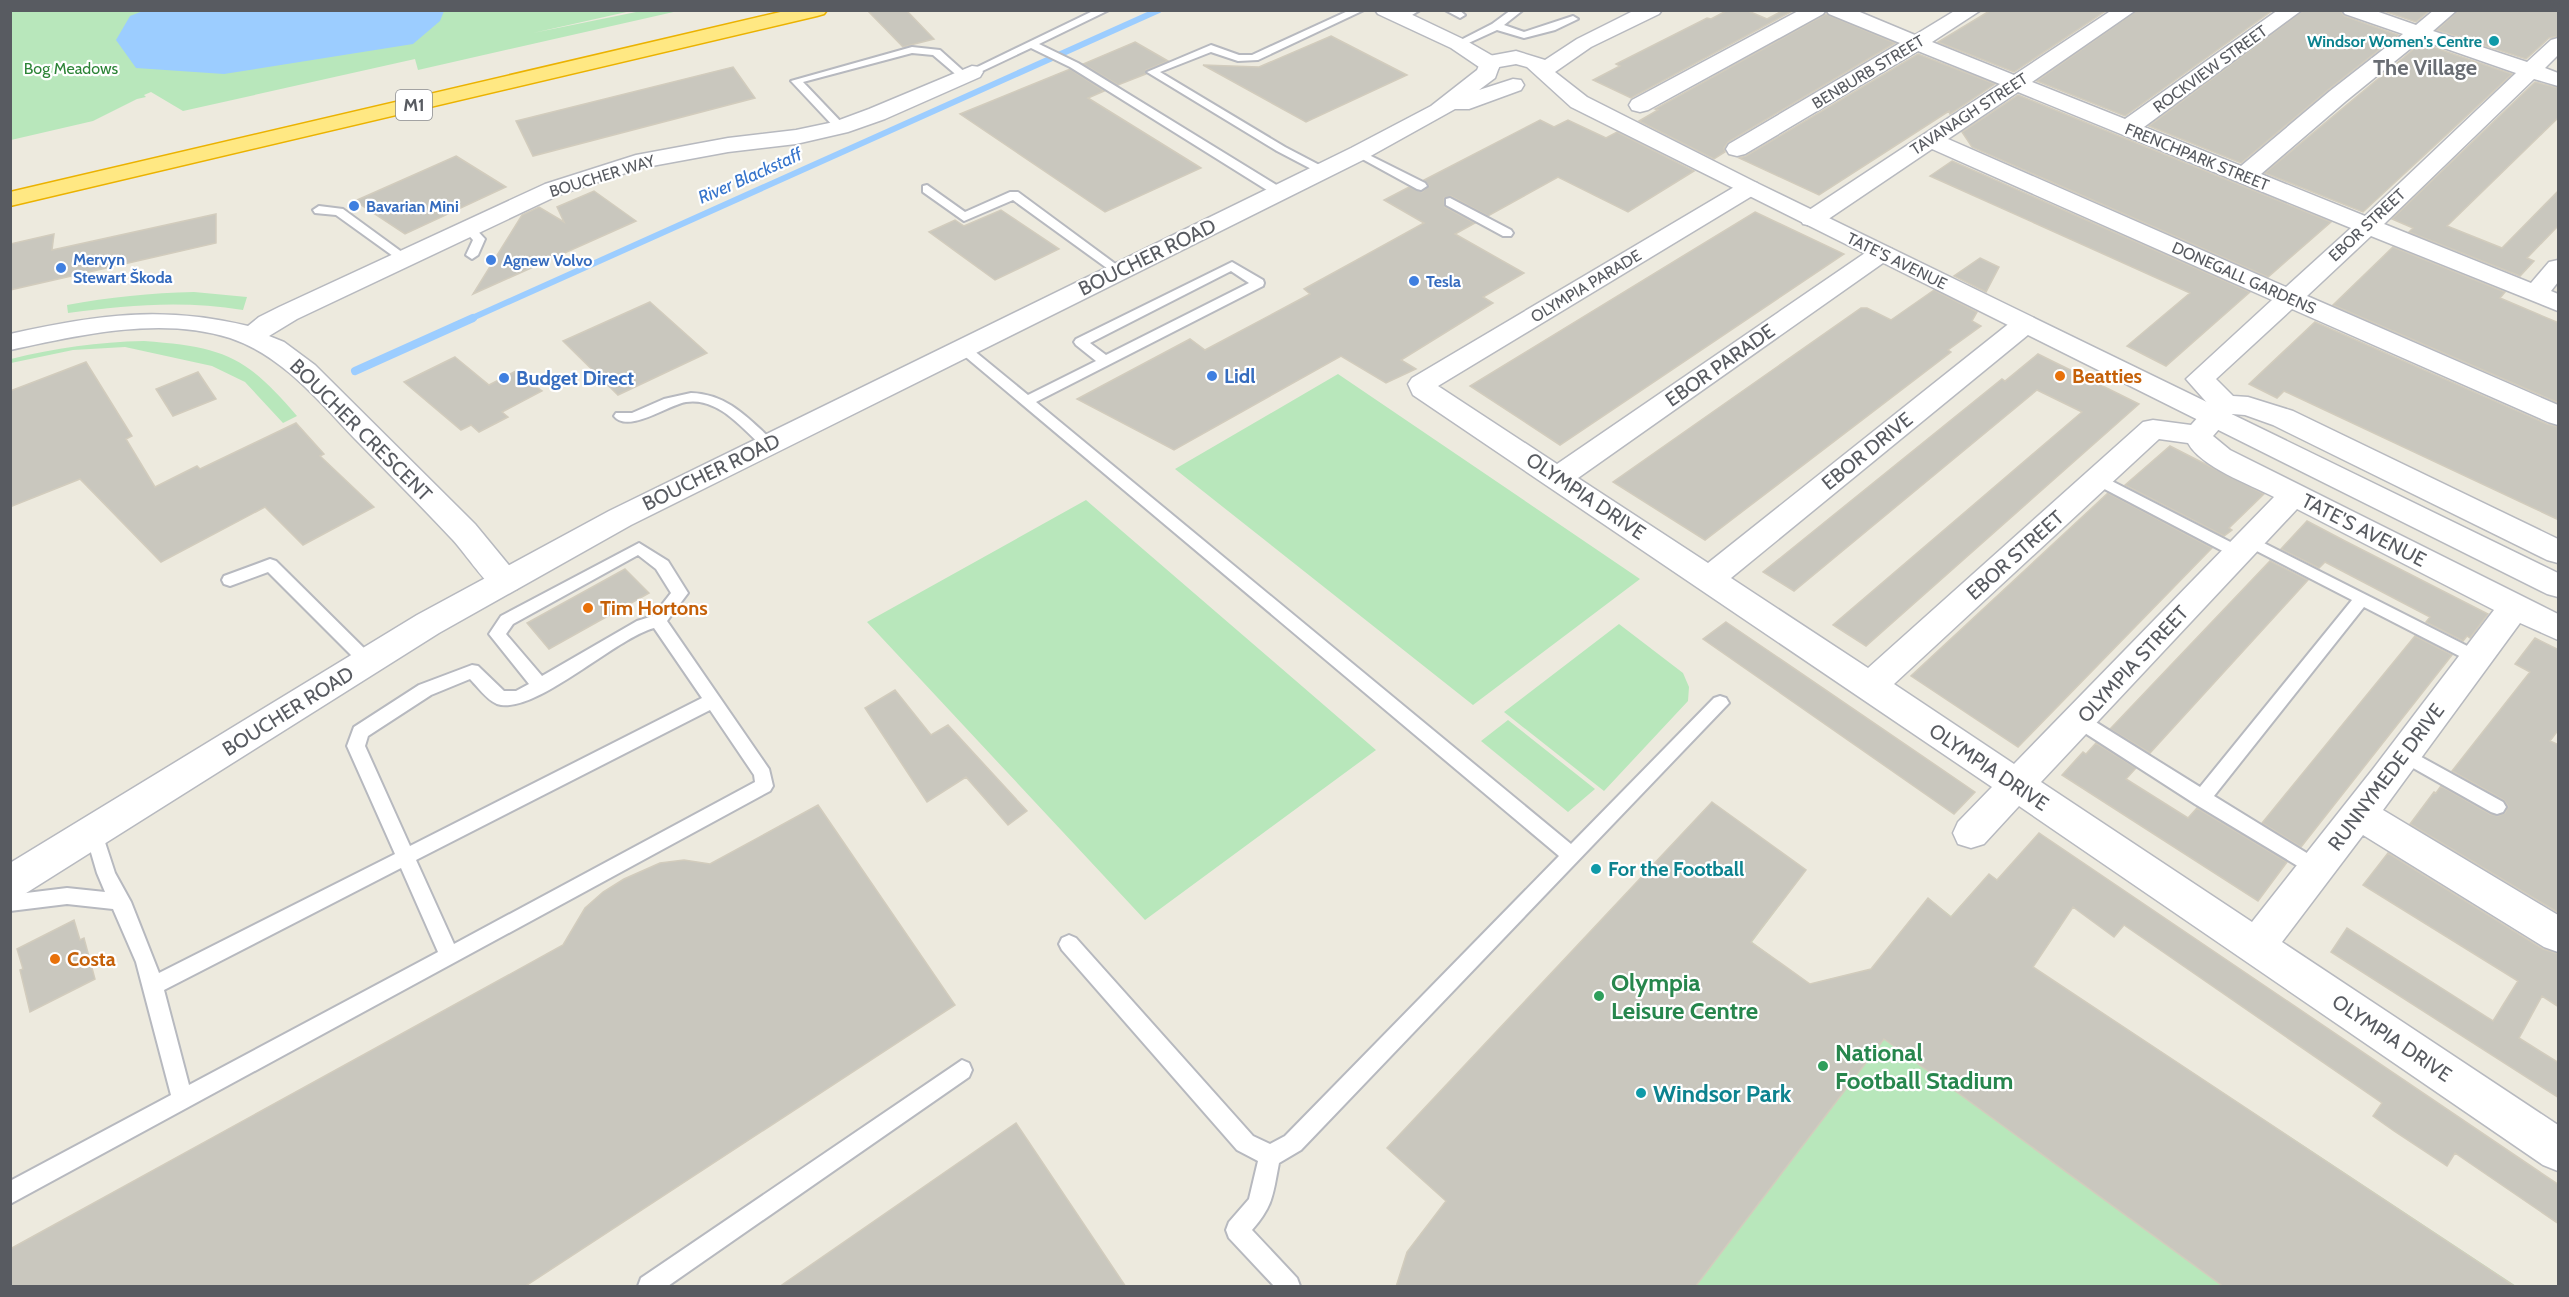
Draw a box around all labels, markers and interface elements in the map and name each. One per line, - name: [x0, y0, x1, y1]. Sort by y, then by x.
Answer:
- street label: ROCKVIEW STREET: [2149, 21, 2271, 117]
- street label: BENBURB STREET: [1809, 31, 1928, 113]
- place label: Windsor Women's Centre: [2307, 32, 2482, 51]
- marker: Windsor Women's Centre: [2487, 34, 2501, 48]
- district label: The Village: [2373, 54, 2477, 81]
- park label: Bog Meadows: [24, 59, 119, 78]
- street label: TAVANAGH STREET: [1907, 69, 2032, 159]
- road number: M1: [396, 90, 432, 120]
- street label: FRENCHPARK STREET: [2122, 119, 2272, 195]
- water label: River Blackstaff: [695, 143, 807, 209]
- street label: BOUCHER WAY: [547, 151, 658, 201]
- street label: EBOR STREET: [2325, 184, 2410, 265]
- place label: Bavarian Mini: [366, 197, 459, 216]
- marker: Bavarian Mini: [347, 199, 361, 213]
- street label: BOUCHER ROAD: [1074, 213, 1220, 301]
- street label: TATE'S AVENUE: [1844, 229, 1950, 294]
- street label: DONEGALL GARDENS: [2169, 238, 2319, 318]
- street label: OLYMPIA PARADE: [1527, 245, 1645, 326]
- place label: Mervyn Stewart Škoda: [73, 250, 173, 287]
- place label: Agnew Volvo: [503, 251, 592, 270]
- marker: Agnew Volvo: [484, 253, 498, 267]
- marker: Mervyn Stewart Škoda: [54, 261, 68, 275]
- place label: Tesla: [1426, 272, 1461, 291]
- marker: Tesla: [1407, 274, 1421, 288]
- street label: EBOR PARADE: [1661, 318, 1779, 412]
- street label: BOUCHER CRESCENT: [285, 354, 437, 506]
- place label: Lidl: [1224, 364, 1255, 388]
- place label: Beatties: [2072, 364, 2142, 388]
- place label: Budget Direct: [516, 366, 634, 390]
- marker: Lidl: [1205, 369, 1219, 383]
- marker: Beatties: [2053, 369, 2067, 383]
- marker: Budget Direct: [497, 371, 511, 385]
- street label: EBOR DRIVE: [1817, 407, 1917, 495]
- street label: BOUCHER ROAD: [638, 428, 784, 516]
- street label: OLYMPIA DRIVE: [1522, 447, 1650, 545]
- street label: TATE'S AVENUE: [2298, 488, 2430, 572]
- street label: EBOR STREET: [1962, 505, 2069, 605]
- place label: Tim Hortons: [600, 596, 708, 620]
- street label: OLYMPIA STREET: [2073, 600, 2194, 727]
- marker: Tim Hortons: [581, 601, 595, 615]
- street label: BOUCHER ROAD: [218, 661, 358, 761]
- street label: RUNNYMEDE DRIVE: [2323, 699, 2449, 855]
- street label: OLYMPIA DRIVE: [1925, 718, 2053, 816]
- place label: For the Football: [1608, 857, 1744, 881]
- marker: For the Football: [1589, 862, 1603, 876]
- place label: Costa: [67, 947, 116, 971]
- marker: Costa: [48, 952, 62, 966]
- place label: Olympia Leisure Centre: [1611, 968, 1758, 1025]
- marker: Olympia Leisure Centre: [1592, 989, 1606, 1003]
- street label: OLYMPIA DRIVE: [2328, 989, 2456, 1087]
- place label: National Football Stadium: [1835, 1038, 2013, 1095]
- marker: National Football Stadium: [1816, 1059, 1830, 1073]
- place label: Windsor Park: [1653, 1079, 1792, 1108]
- marker: Windsor Park: [1634, 1086, 1648, 1100]

